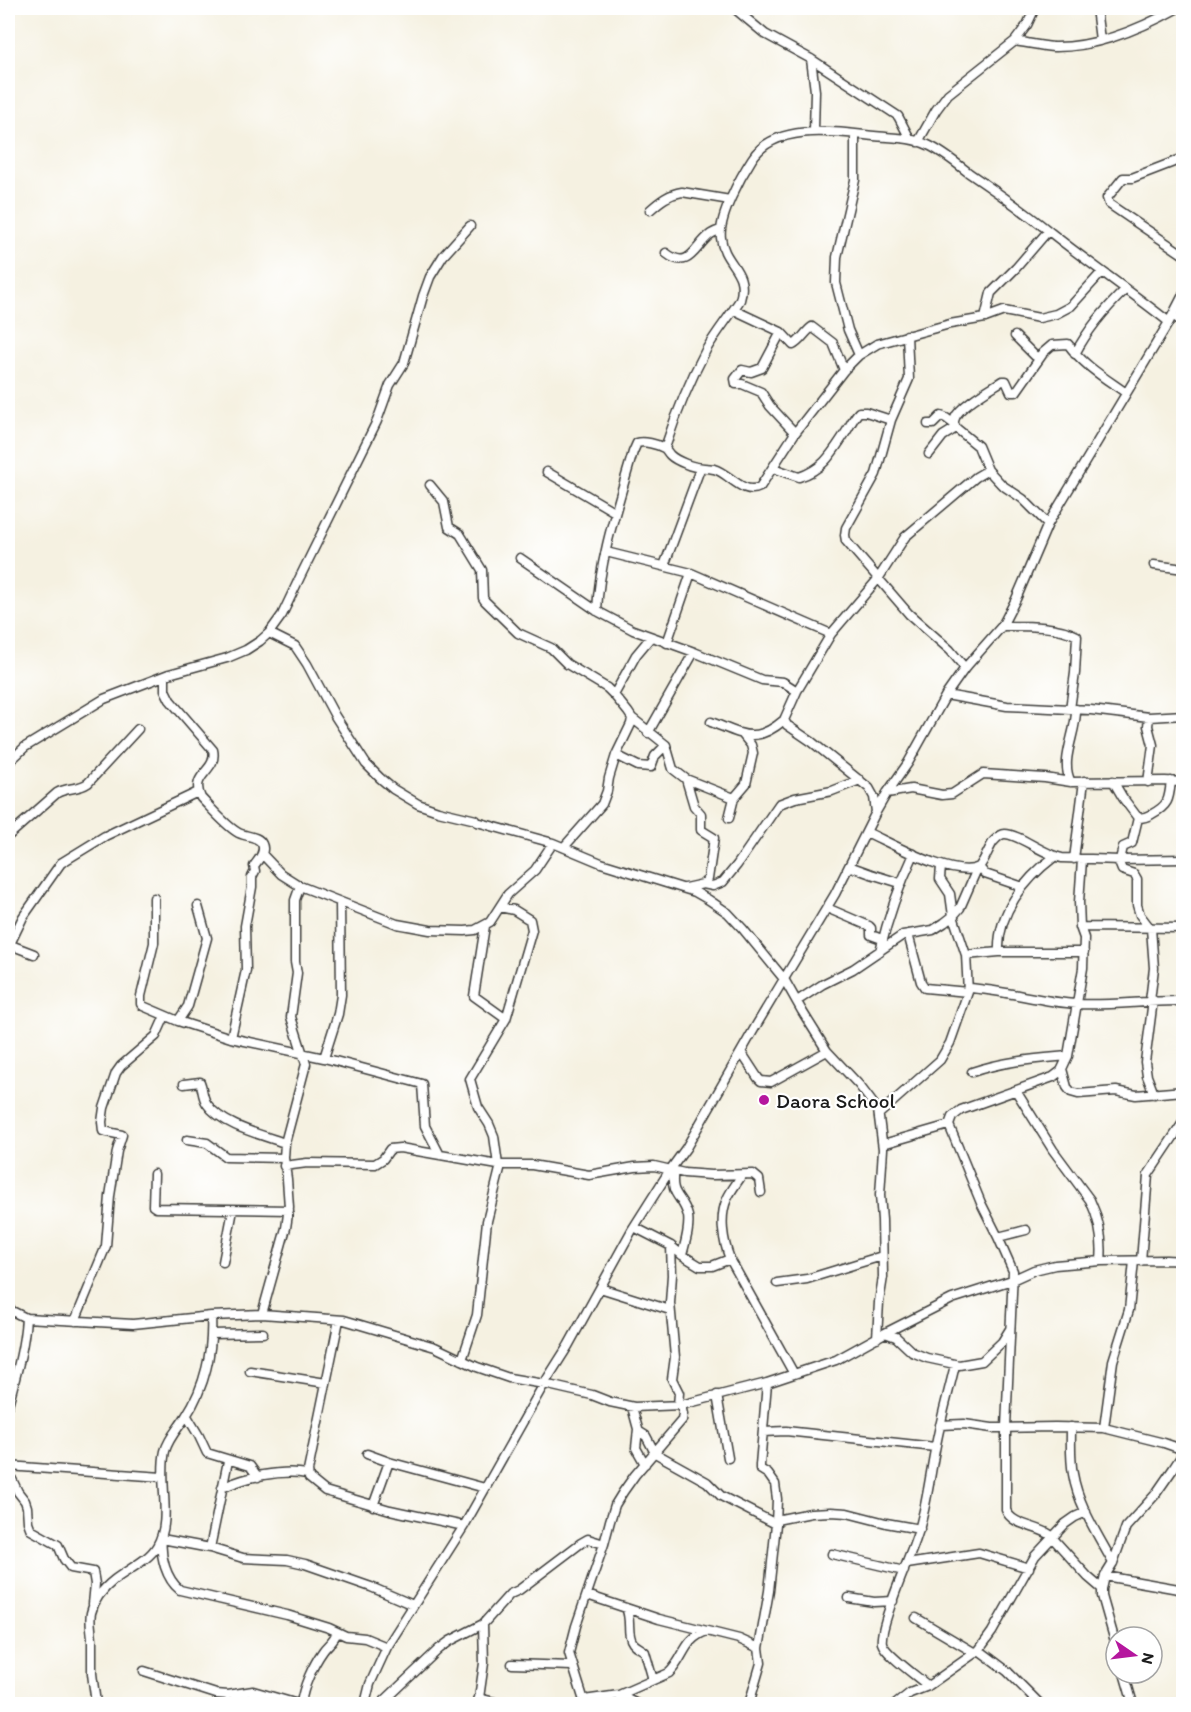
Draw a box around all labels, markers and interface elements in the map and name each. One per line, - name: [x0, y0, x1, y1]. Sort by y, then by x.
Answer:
- place label: Daora School: [776, 1088, 895, 1113]
- marker: Daora School: [757, 1093, 771, 1107]
- north arrow: [1104, 1625, 1164, 1685]
- text: N: [1138, 1651, 1159, 1666]

